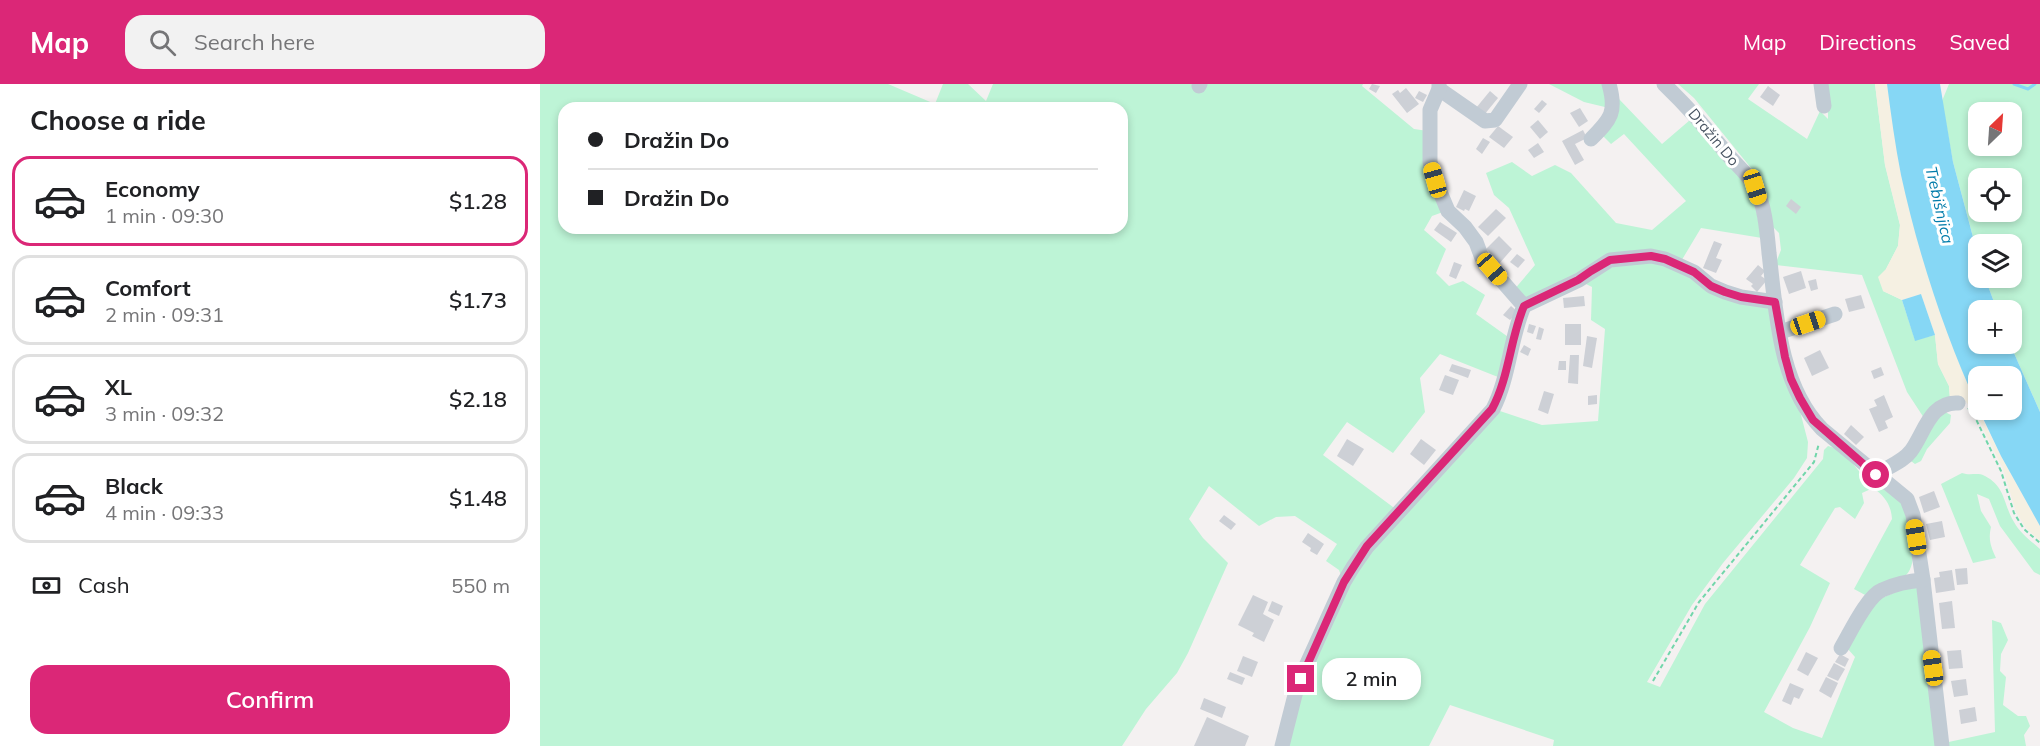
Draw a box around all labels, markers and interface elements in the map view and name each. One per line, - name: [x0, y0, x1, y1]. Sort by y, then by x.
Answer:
- search box: [125, 15, 545, 69]
- text: Map: [30, 25, 89, 60]
- icon: search: [146, 26, 179, 59]
- text: Search here: [194, 28, 315, 56]
- text: Map: [1743, 29, 1786, 55]
- text: Directions: [1819, 29, 1916, 55]
- text: Saved: [1949, 29, 2010, 55]
- north arrow: [1968, 102, 2022, 156]
- map controls: [1968, 102, 2022, 420]
- text: Choose a ride: [30, 103, 206, 137]
- street label: Dražin Do: [1684, 104, 1744, 170]
- text: Dražin Do: [624, 126, 729, 154]
- car: [1421, 160, 1449, 200]
- water label: Trebišnjica: [1921, 164, 1959, 246]
- car: [1741, 167, 1769, 207]
- button: locate: [1968, 168, 2022, 222]
- icon: car: [33, 174, 87, 228]
- text: Economy: [105, 175, 200, 203]
- text: Dražin Do: [624, 184, 729, 212]
- text: $1.28: [449, 187, 507, 215]
- text: 1 min · 09:30: [105, 203, 224, 228]
- button: layers: [1968, 234, 2022, 288]
- car: [1473, 250, 1511, 288]
- icon: car: [33, 273, 87, 327]
- text: Comfort: [105, 274, 191, 302]
- text: $1.73: [449, 286, 507, 314]
- button: +: [1968, 300, 2022, 354]
- text: 2 min · 09:31: [105, 302, 224, 327]
- car: [1788, 309, 1828, 337]
- button: −: [1968, 366, 2022, 420]
- icon: car: [33, 372, 87, 426]
- text: XL: [105, 373, 132, 401]
- text: $2.18: [449, 385, 507, 413]
- text: 3 min · 09:32: [105, 401, 224, 426]
- route start: [1862, 461, 1889, 488]
- icon: car: [33, 471, 87, 525]
- text: Black: [105, 472, 163, 500]
- text: $1.48: [449, 484, 507, 512]
- text: 4 min · 09:33: [105, 500, 224, 525]
- car: [1904, 518, 1928, 556]
- icon: cash: [30, 569, 63, 602]
- text: Cash: [78, 571, 130, 599]
- text: 550 m: [451, 573, 510, 598]
- car: [1922, 649, 1944, 687]
- callout: 2 min: [1322, 658, 1421, 700]
- button: Confirm: [30, 665, 510, 734]
- route end: [1287, 665, 1314, 692]
- text: 2 min: [1346, 666, 1397, 691]

